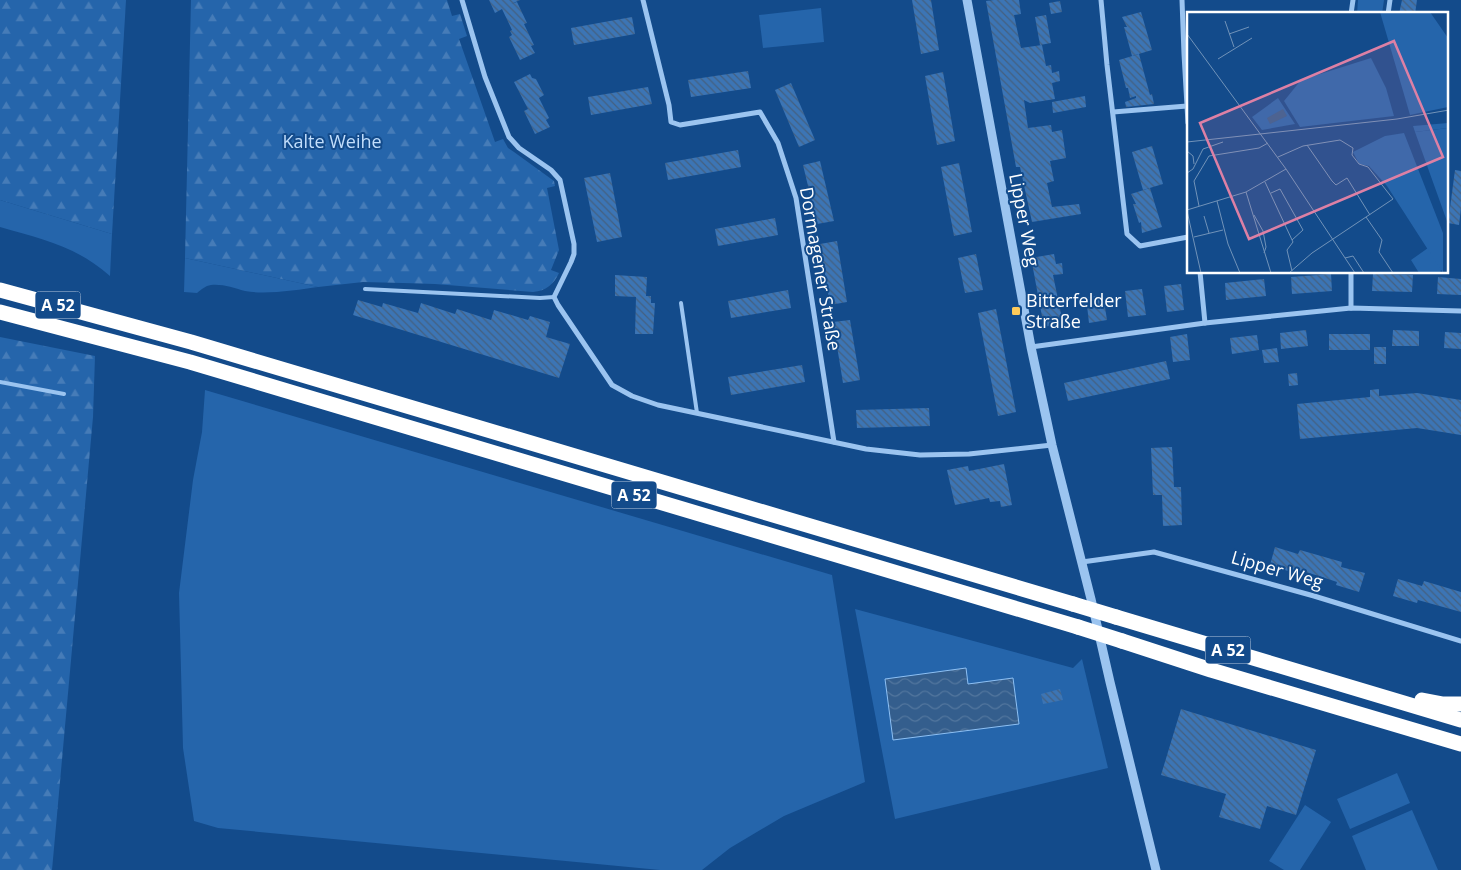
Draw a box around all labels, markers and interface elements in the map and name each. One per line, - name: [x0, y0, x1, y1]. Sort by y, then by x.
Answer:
- inset map: [1187, 12, 1448, 274]
- park label: Kalte Weihe: [282, 129, 382, 153]
- street label: Lipper Weg: [1004, 171, 1046, 269]
- street label: Dormagener Straße: [795, 185, 847, 353]
- place label: Bitterfelder Straße: [1026, 288, 1122, 333]
- road number: A 52: [36, 292, 80, 318]
- marker: Bitterfelder Straße: [1010, 305, 1022, 317]
- road number: A 52: [612, 482, 656, 508]
- street label: Lipper Weg: [1228, 544, 1326, 594]
- road number: A 52: [1206, 636, 1250, 664]

